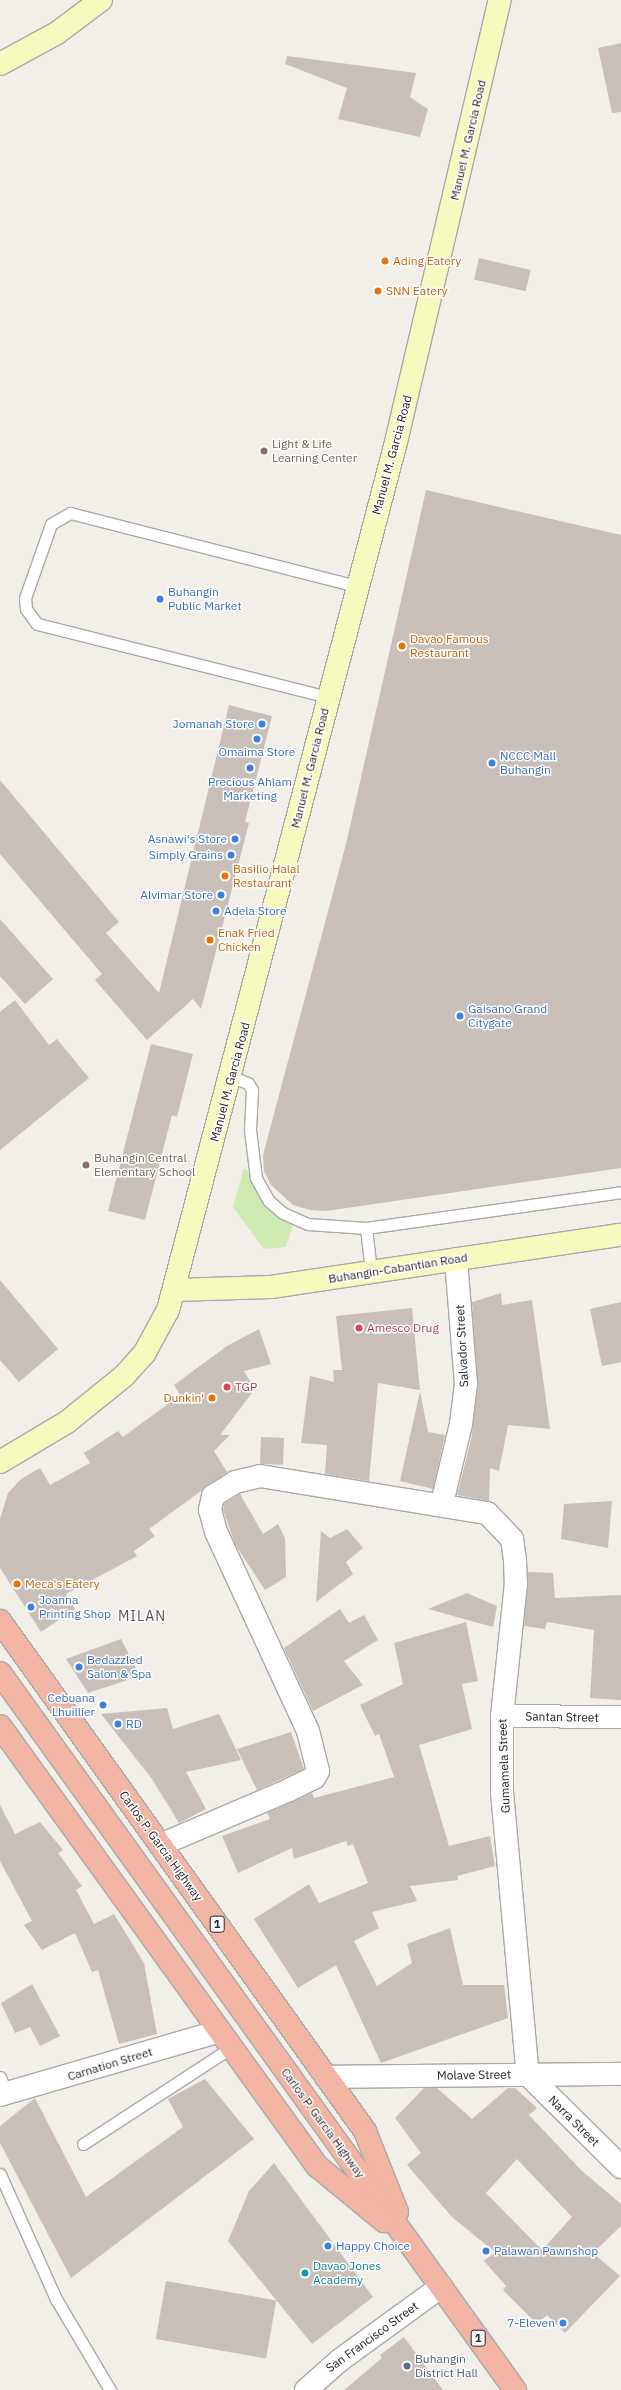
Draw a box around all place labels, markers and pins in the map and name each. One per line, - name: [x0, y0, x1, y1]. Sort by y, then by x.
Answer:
- place label: Ading Eatery: [393, 254, 461, 268]
- marker: Ading Eatery: [380, 256, 390, 266]
- place label: SNN Eatery: [386, 284, 447, 298]
- marker: SNN Eatery: [373, 286, 383, 296]
- place label: Light & Life Learning Center: [272, 437, 357, 465]
- marker: Light & Life Learning Center: [259, 446, 269, 456]
- place label: Buhangin Public Market: [168, 585, 242, 613]
- marker: Buhangin Public Market: [155, 594, 165, 604]
- place label: Davao Famous Restaurant: [410, 632, 489, 660]
- marker: Davao Famous Restaurant: [397, 641, 407, 651]
- place label: Jomanah Store: [173, 717, 254, 731]
- marker: Jomanah Store: [257, 719, 267, 729]
- marker: Omaima Store: [252, 734, 262, 744]
- place label: Omaima Store: [219, 745, 295, 759]
- place label: NCCC Mall Buhangin: [500, 749, 556, 777]
- marker: NCCC Mall Buhangin: [487, 758, 497, 768]
- marker: Precious Ahlam Marketing: [245, 763, 255, 773]
- place label: Precious Ahlam Marketing: [208, 775, 292, 803]
- place label: Asnawi's Store: [148, 832, 227, 846]
- marker: Asnawi's Store: [230, 834, 240, 844]
- place label: Simply Grains: [149, 848, 223, 862]
- marker: Simply Grains: [226, 850, 236, 860]
- place label: Basilio Halal Restaurant: [233, 862, 300, 890]
- marker: Basilio Halal Restaurant: [220, 871, 230, 881]
- place label: Alvimar Store: [140, 888, 213, 902]
- marker: Alvimar Store: [216, 890, 226, 900]
- place label: Adela Store: [224, 904, 287, 918]
- marker: Adela Store: [211, 906, 221, 916]
- place label: Enak Fried Chicken: [218, 926, 275, 954]
- marker: Enak Fried Chicken: [205, 935, 215, 945]
- place label: Gaisano Grand Citygate: [468, 1002, 547, 1030]
- marker: Gaisano Grand Citygate: [455, 1011, 465, 1021]
- place label: Buhangin Central Elementary School: [94, 1151, 195, 1179]
- marker: Buhangin Central Elementary School: [81, 1160, 91, 1170]
- place label: Amesco Drug: [367, 1321, 439, 1335]
- marker: Amesco Drug: [354, 1323, 364, 1333]
- place label: TGP: [235, 1380, 257, 1394]
- marker: TGP: [222, 1382, 232, 1392]
- place label: Dunkin': [163, 1391, 204, 1405]
- marker: Dunkin': [207, 1393, 217, 1403]
- place label: Meca's Eatery: [25, 1577, 100, 1591]
- marker: Meca's Eatery: [12, 1579, 22, 1589]
- place label: Joanna Printing Shop: [39, 1593, 111, 1621]
- marker: Joanna Printing Shop: [26, 1602, 36, 1612]
- place label: Bedazzled Salon & Spa: [87, 1653, 152, 1681]
- marker: Bedazzled Salon & Spa: [74, 1662, 84, 1672]
- place label: Cebuana Lhuillier: [48, 1691, 95, 1719]
- marker: Cebuana Lhuillier: [98, 1700, 108, 1710]
- place label: RD: [126, 1717, 142, 1731]
- marker: RD: [113, 1719, 123, 1729]
- place label: Happy Choice: [336, 2239, 410, 2253]
- marker: Happy Choice: [323, 2241, 333, 2251]
- place label: Palawan Pawnshop: [494, 2244, 598, 2258]
- marker: Palawan Pawnshop: [481, 2246, 491, 2256]
- place label: Davao Jones Academy: [313, 2259, 381, 2287]
- marker: Davao Jones Academy: [300, 2268, 310, 2278]
- place label: 7-Eleven: [507, 2316, 555, 2330]
- marker: 7-Eleven: [558, 2318, 568, 2328]
- place label: Buhangin District Hall: [415, 2352, 478, 2380]
- marker: Buhangin District Hall: [402, 2361, 412, 2371]

